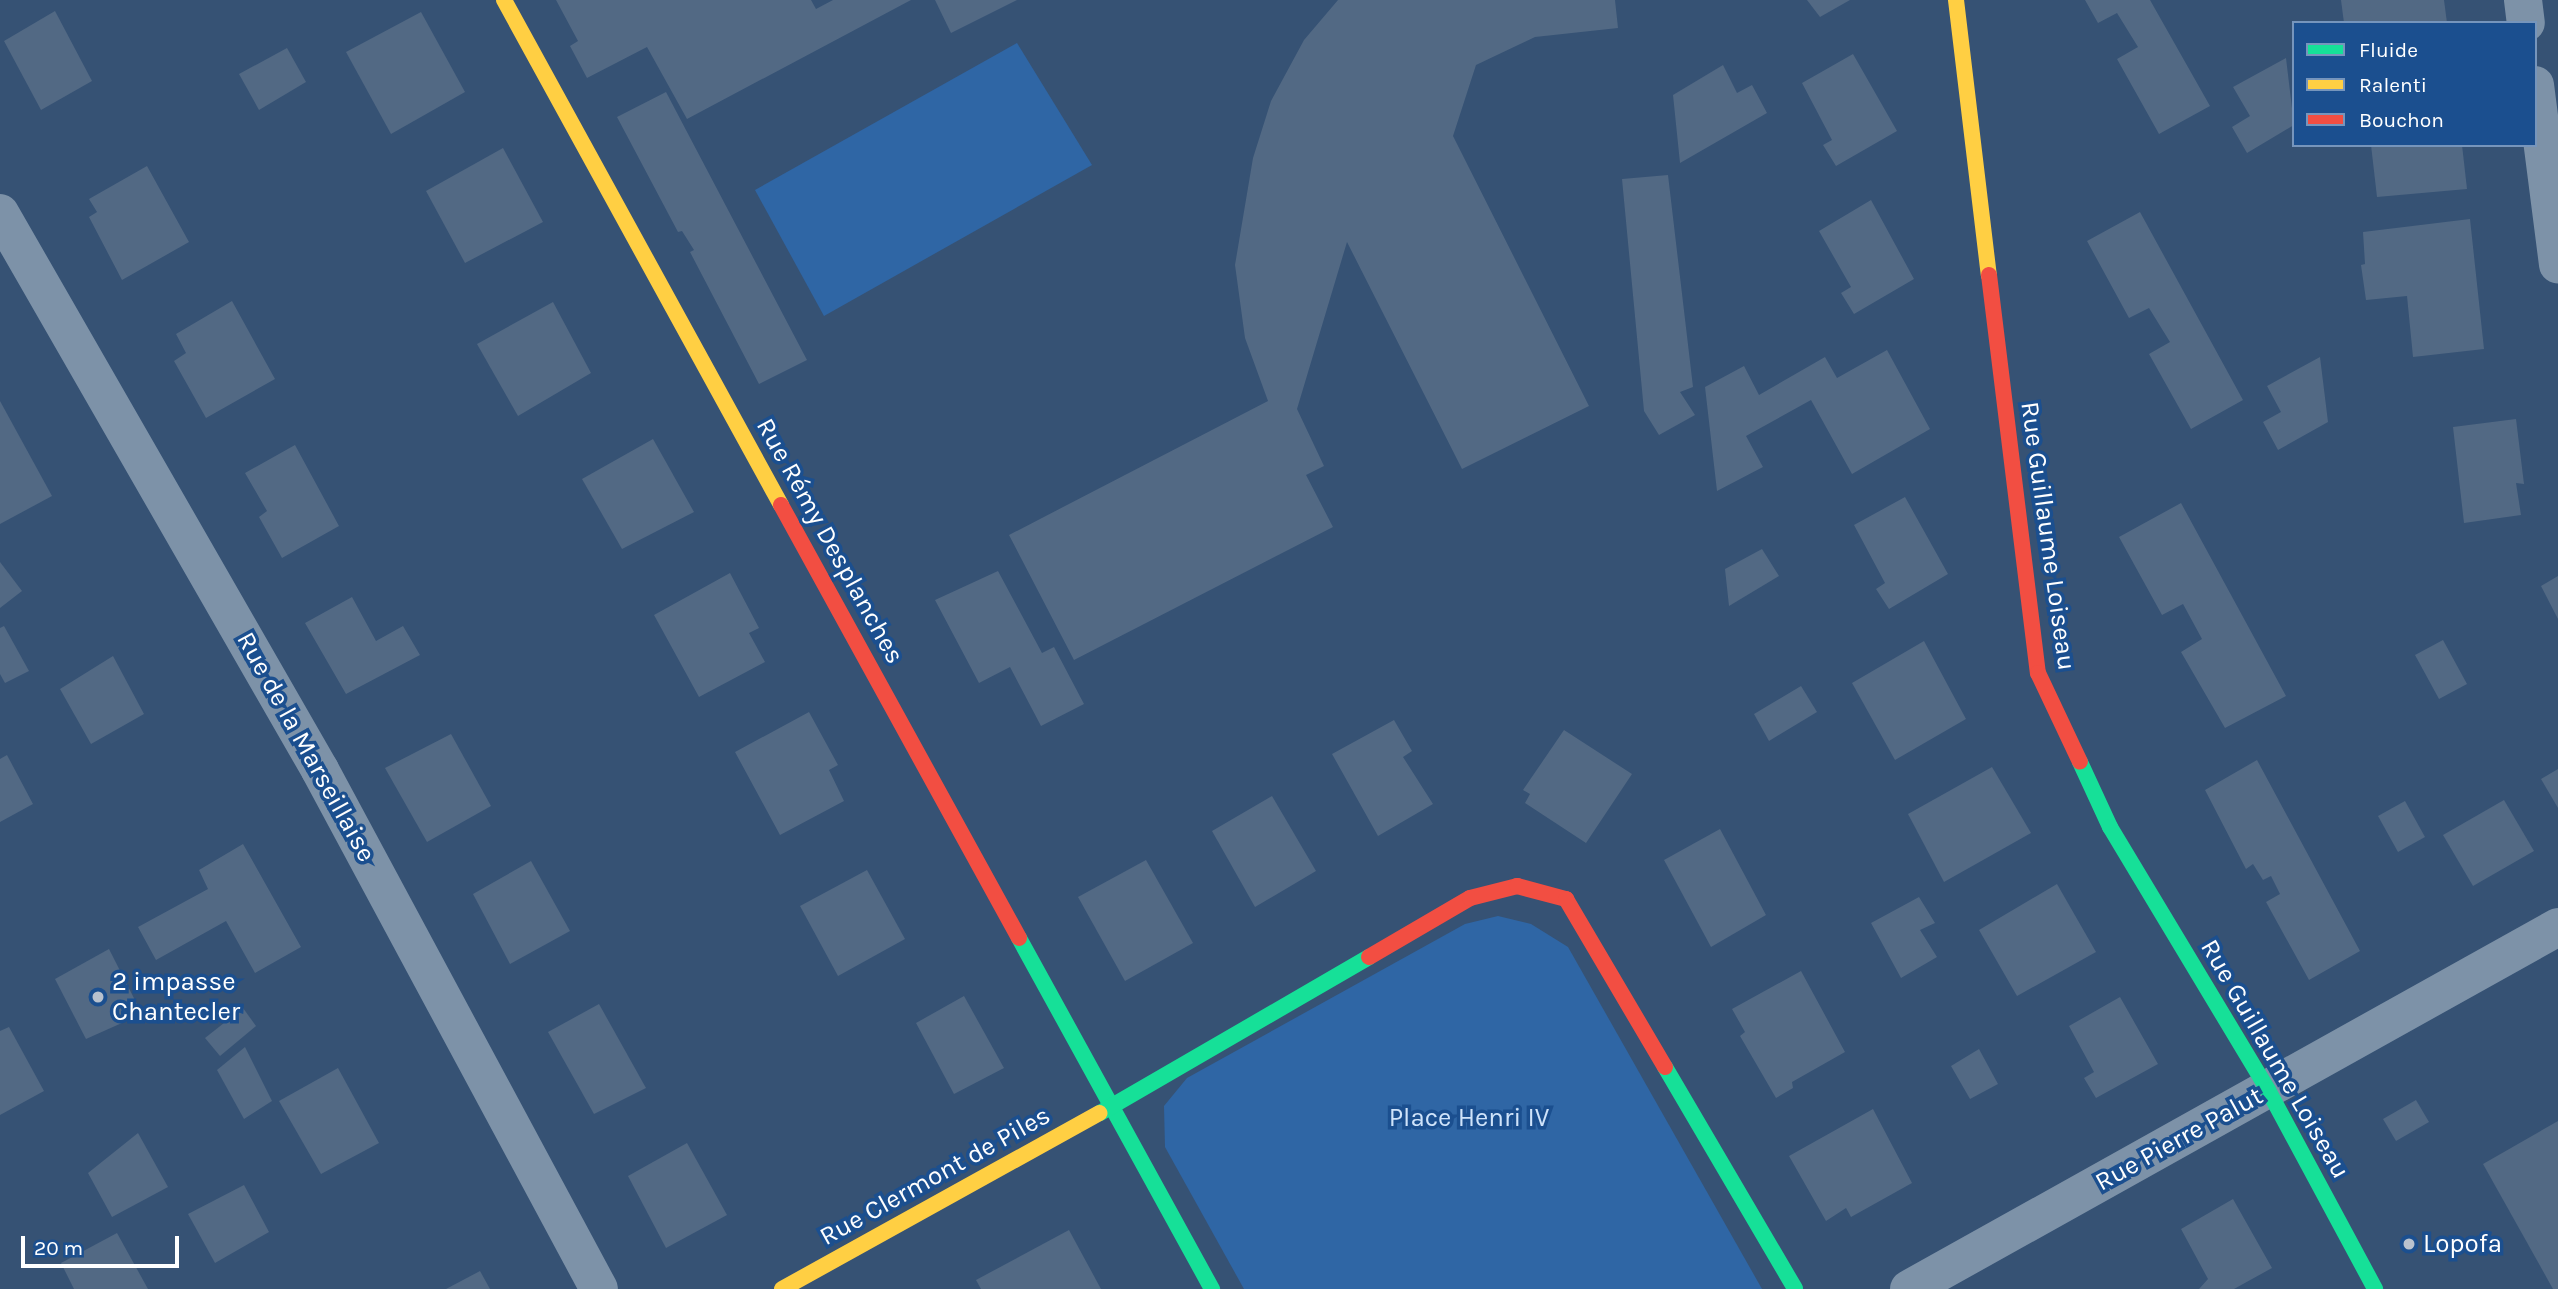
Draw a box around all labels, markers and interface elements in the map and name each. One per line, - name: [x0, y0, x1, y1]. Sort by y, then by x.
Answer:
- legend: [2292, 21, 2537, 147]
- text: Fluide: [2359, 38, 2418, 62]
- text: Ralenti: [2359, 73, 2427, 97]
- text: Bouchon: [2359, 108, 2444, 132]
- street label: Rue Guillaume Loiseau: [2014, 400, 2082, 672]
- street label: Rue Rémy Desplanches: [749, 413, 911, 669]
- street label: Rue de la Marseillaise: [230, 627, 382, 867]
- street label: Rue Guillaume Loiseau: [2194, 934, 2356, 1184]
- place label: 2 impasse Chantecler: [112, 966, 240, 1028]
- marker: 2 impasse Chantecler: [90, 989, 106, 1005]
- street label: Rue Pierre Palut: [2090, 1080, 2268, 1198]
- street label: Rue Clermont de Piles: [814, 1100, 1056, 1252]
- park label: Place Henri IV: [1389, 1102, 1549, 1134]
- scale bar: [24, 1222, 182, 1266]
- place label: Lopofa: [2423, 1228, 2502, 1260]
- text: 20 m: [34, 1236, 83, 1260]
- marker: Lopofa: [2401, 1236, 2417, 1252]

